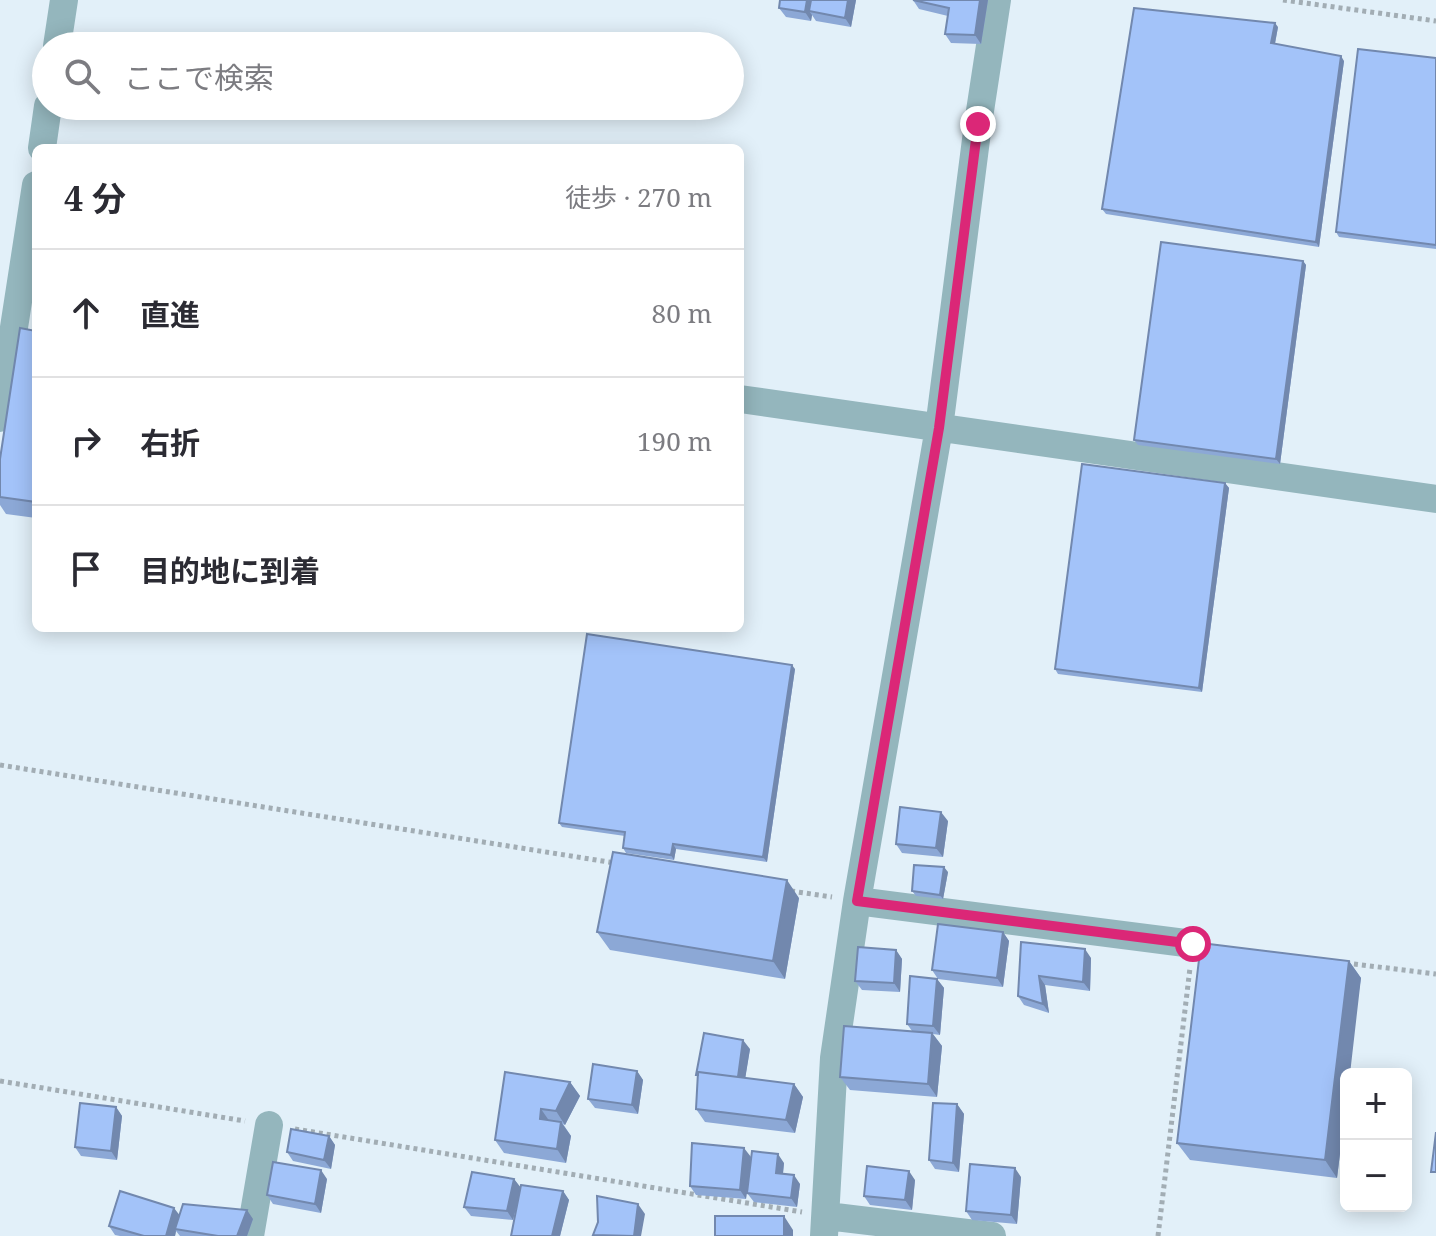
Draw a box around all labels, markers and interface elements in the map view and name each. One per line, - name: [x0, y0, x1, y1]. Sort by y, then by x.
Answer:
- search box: [32, 32, 744, 120]
- icon: search: [60, 54, 104, 98]
- text: ここで検索: [124, 57, 274, 98]
- route end: [960, 106, 996, 142]
- text: 4 分: [64, 175, 126, 221]
- text: 徒歩 · 270 m: [565, 179, 712, 215]
- icon: ahead: [64, 291, 108, 335]
- text: 直進: [140, 294, 200, 335]
- text: 80 m: [652, 295, 712, 331]
- icon: right: [64, 419, 108, 463]
- text: 右折: [140, 422, 200, 463]
- text: 190 m: [637, 423, 712, 459]
- icon: arrive: [64, 547, 108, 591]
- text: 目的地に到着: [140, 550, 320, 591]
- route start: [1175, 926, 1211, 962]
- map controls: [1340, 1068, 1412, 1212]
- button: +: [1340, 1068, 1412, 1140]
- button: −: [1340, 1140, 1412, 1212]

